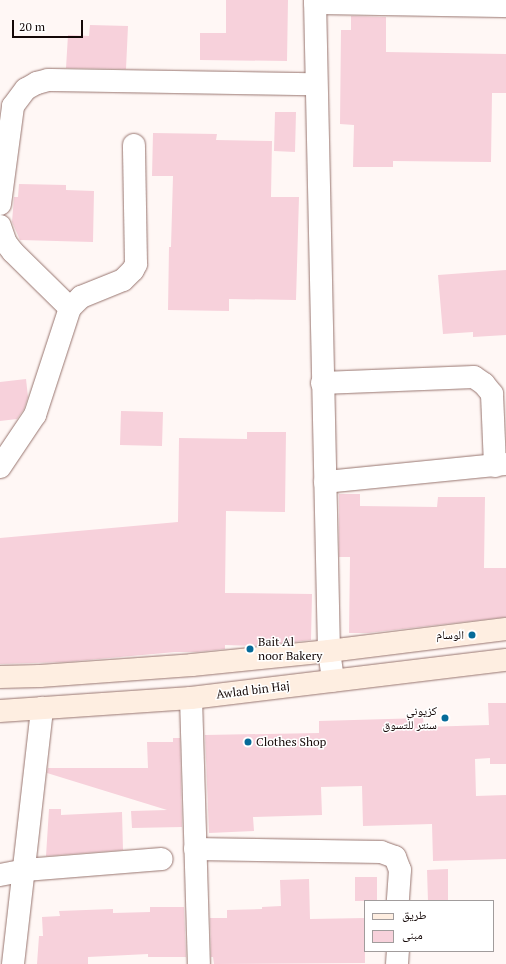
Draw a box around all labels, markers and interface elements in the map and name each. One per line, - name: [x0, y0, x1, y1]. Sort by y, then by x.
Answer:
- scale bar: [14, 12, 85, 38]
- text: 20 m: [19, 19, 45, 34]
- place label: الوسام: [436, 628, 464, 642]
- marker: الوسام: [467, 630, 477, 640]
- place label: Bait Al noor Bakery: [258, 635, 322, 663]
- marker: Bait Al noor Bakery: [245, 644, 255, 654]
- street label: Awlad bin Haj: [215, 678, 291, 702]
- place label: كزيوني سنتر للتسوق: [382, 704, 437, 732]
- marker: كزيوني سنتر للتسوق: [440, 713, 450, 723]
- place label: Clothes Shop: [256, 735, 326, 749]
- marker: Clothes Shop: [243, 737, 253, 747]
- legend: [364, 900, 494, 952]
- text: طريق: [402, 907, 427, 922]
- text: مبنى: [402, 927, 423, 942]

